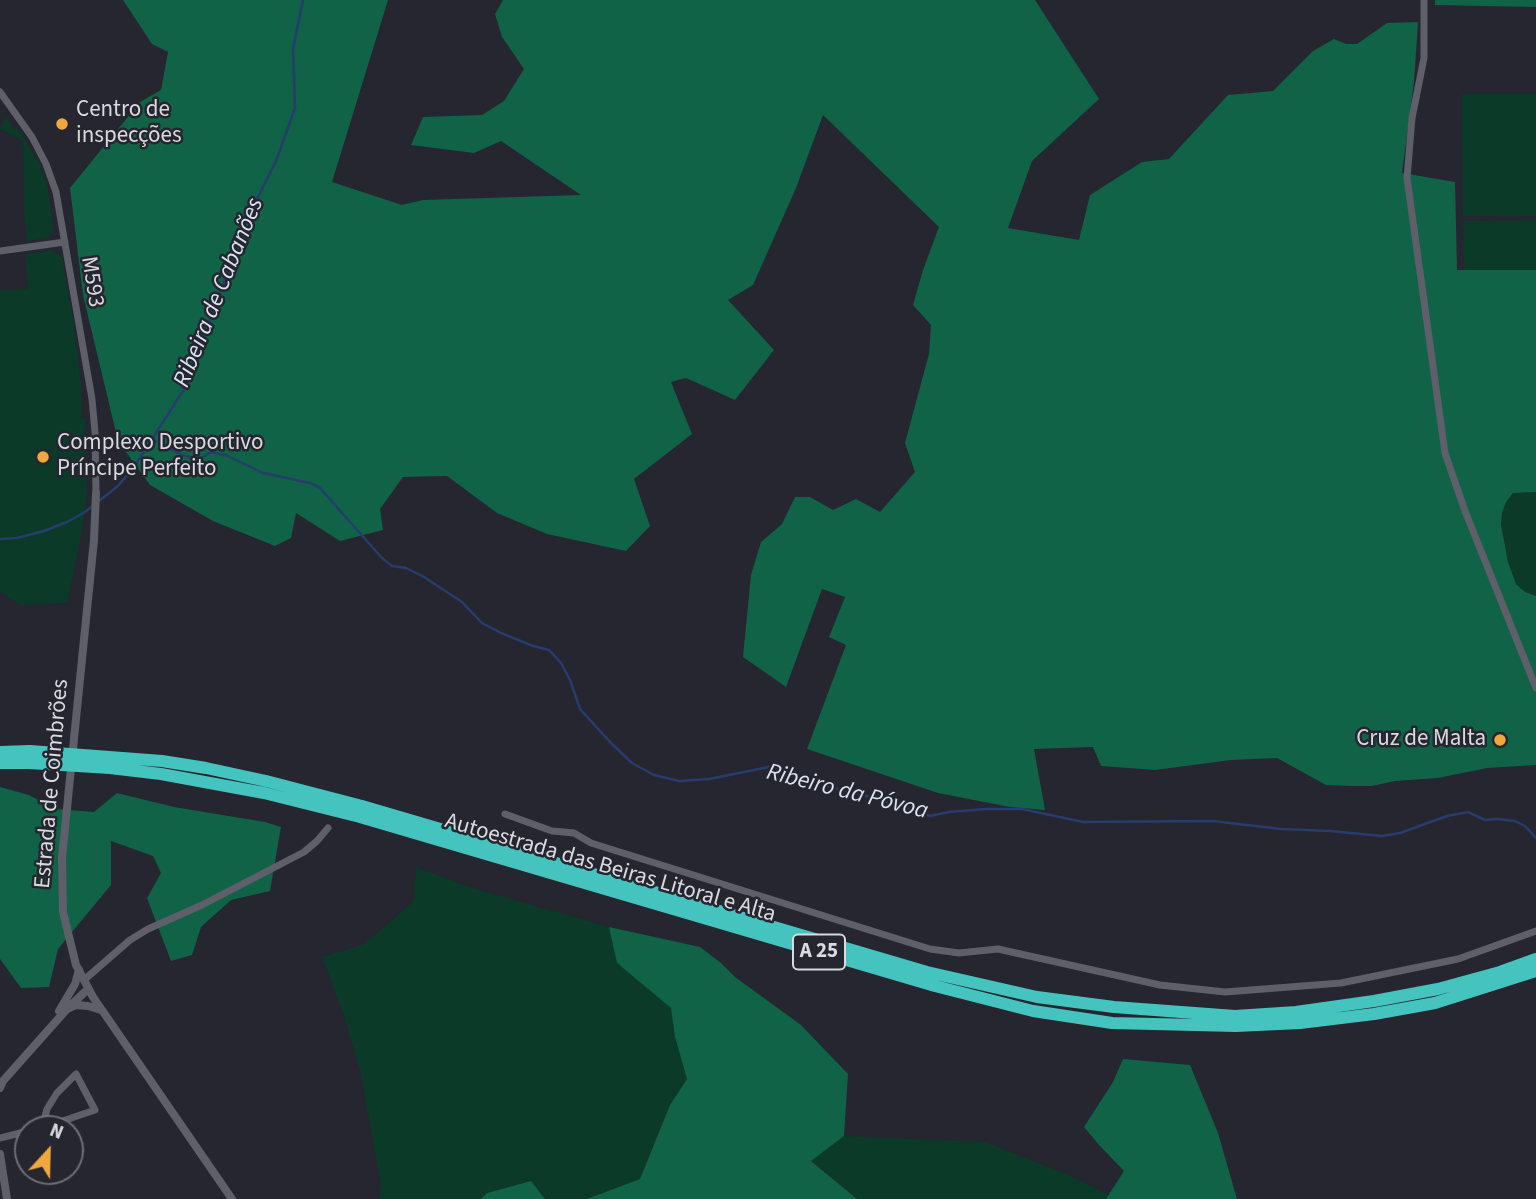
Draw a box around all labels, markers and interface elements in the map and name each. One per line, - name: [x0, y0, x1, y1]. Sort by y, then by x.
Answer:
- place label: Centro de inspecções: [76, 97, 182, 151]
- marker: Centro de inspecções: [54, 116, 70, 132]
- water label: Ribeira de Cabanões: [169, 194, 271, 392]
- street label: M593: [73, 255, 109, 309]
- place label: Complexo Desportivo Príncipe Perfeito: [57, 430, 263, 484]
- marker: Complexo Desportivo Príncipe Perfeito: [35, 449, 51, 465]
- street label: Estrada de Coimbrões: [30, 678, 76, 890]
- place label: Cruz de Malta: [1356, 726, 1486, 754]
- marker: Cruz de Malta: [1492, 732, 1508, 748]
- water label: Ribeiro da Póvoa: [763, 759, 931, 827]
- street label: Autoestrada das Beiras Litoral e Alta: [441, 808, 779, 930]
- road number: A 25: [793, 934, 845, 970]
- north arrow: [14, 1115, 84, 1185]
- text: N: [45, 1117, 67, 1147]

